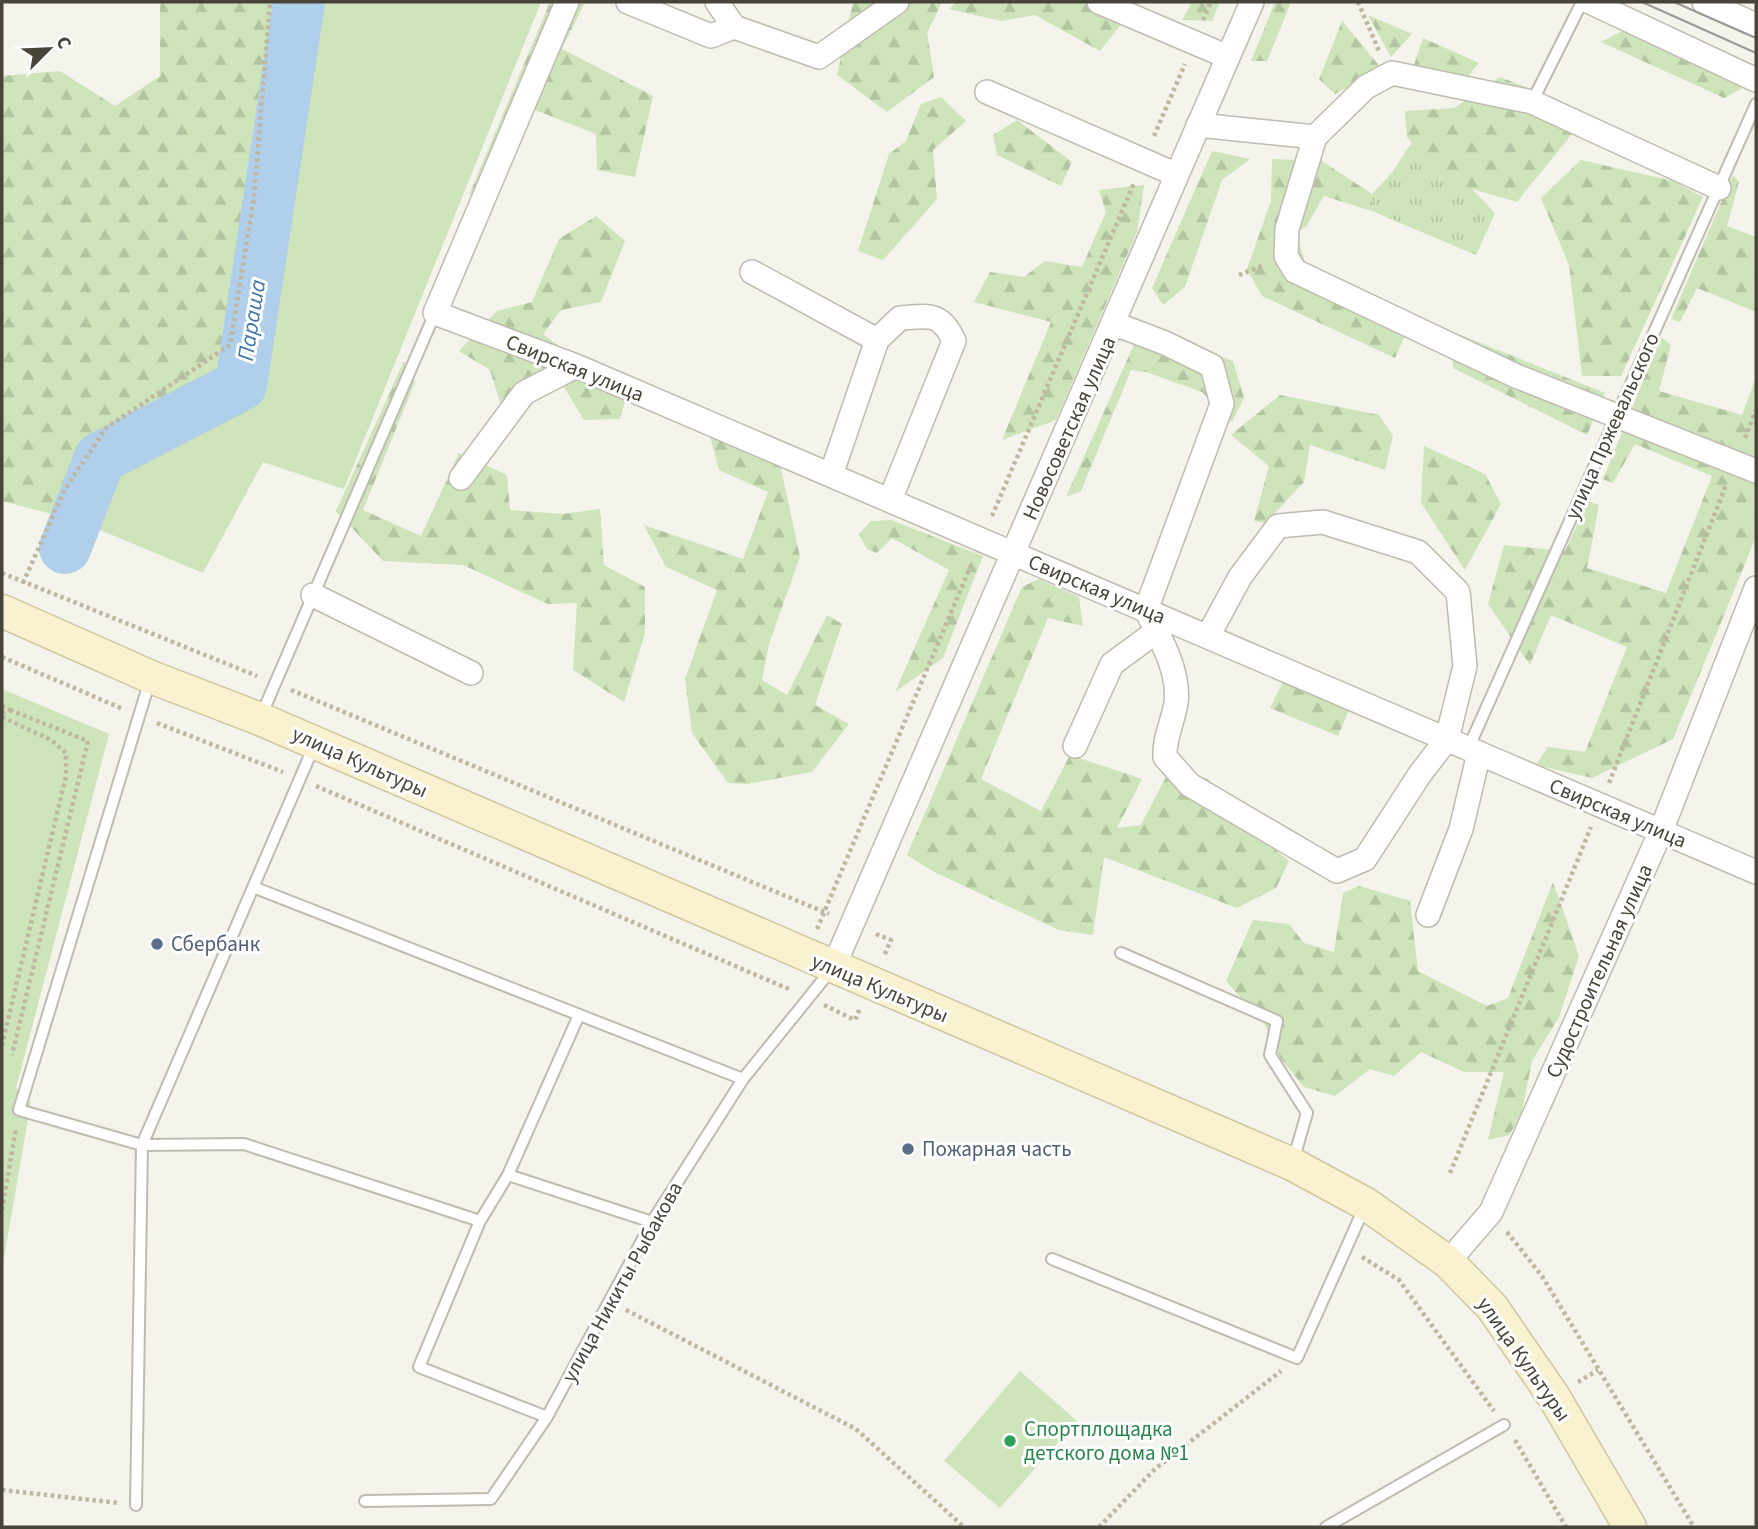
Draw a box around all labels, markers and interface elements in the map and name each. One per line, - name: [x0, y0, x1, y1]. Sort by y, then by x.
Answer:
- north arrow: [14, 14, 84, 84]
- text: С: [49, 32, 78, 53]
- water label: Параша: [229, 277, 274, 363]
- street label: Свирская улица: [501, 327, 649, 409]
- street label: улица Пржевальского: [1557, 328, 1667, 524]
- street label: Новосоветская улица: [1015, 331, 1123, 525]
- street label: Свирская улица: [1024, 547, 1170, 631]
- street label: улица Культуры: [287, 719, 433, 805]
- street label: Свирская улица: [1545, 771, 1691, 855]
- street label: Судостроительная улица: [1538, 859, 1660, 1083]
- place label: Сбербанк: [171, 929, 261, 959]
- marker: Сбербанк: [149, 936, 165, 952]
- street label: улица Культуры: [807, 946, 953, 1030]
- place label: Пожарная часть: [922, 1134, 1071, 1164]
- marker: Пожарная часть: [900, 1141, 916, 1157]
- street label: улица Никиты Рыбакова: [554, 1176, 690, 1388]
- street label: улица Культуры: [1470, 1291, 1578, 1427]
- place label: Спортплощадка детского дома №1: [1024, 1414, 1189, 1468]
- marker: Спортплощадка детского дома №1: [1002, 1433, 1018, 1449]

